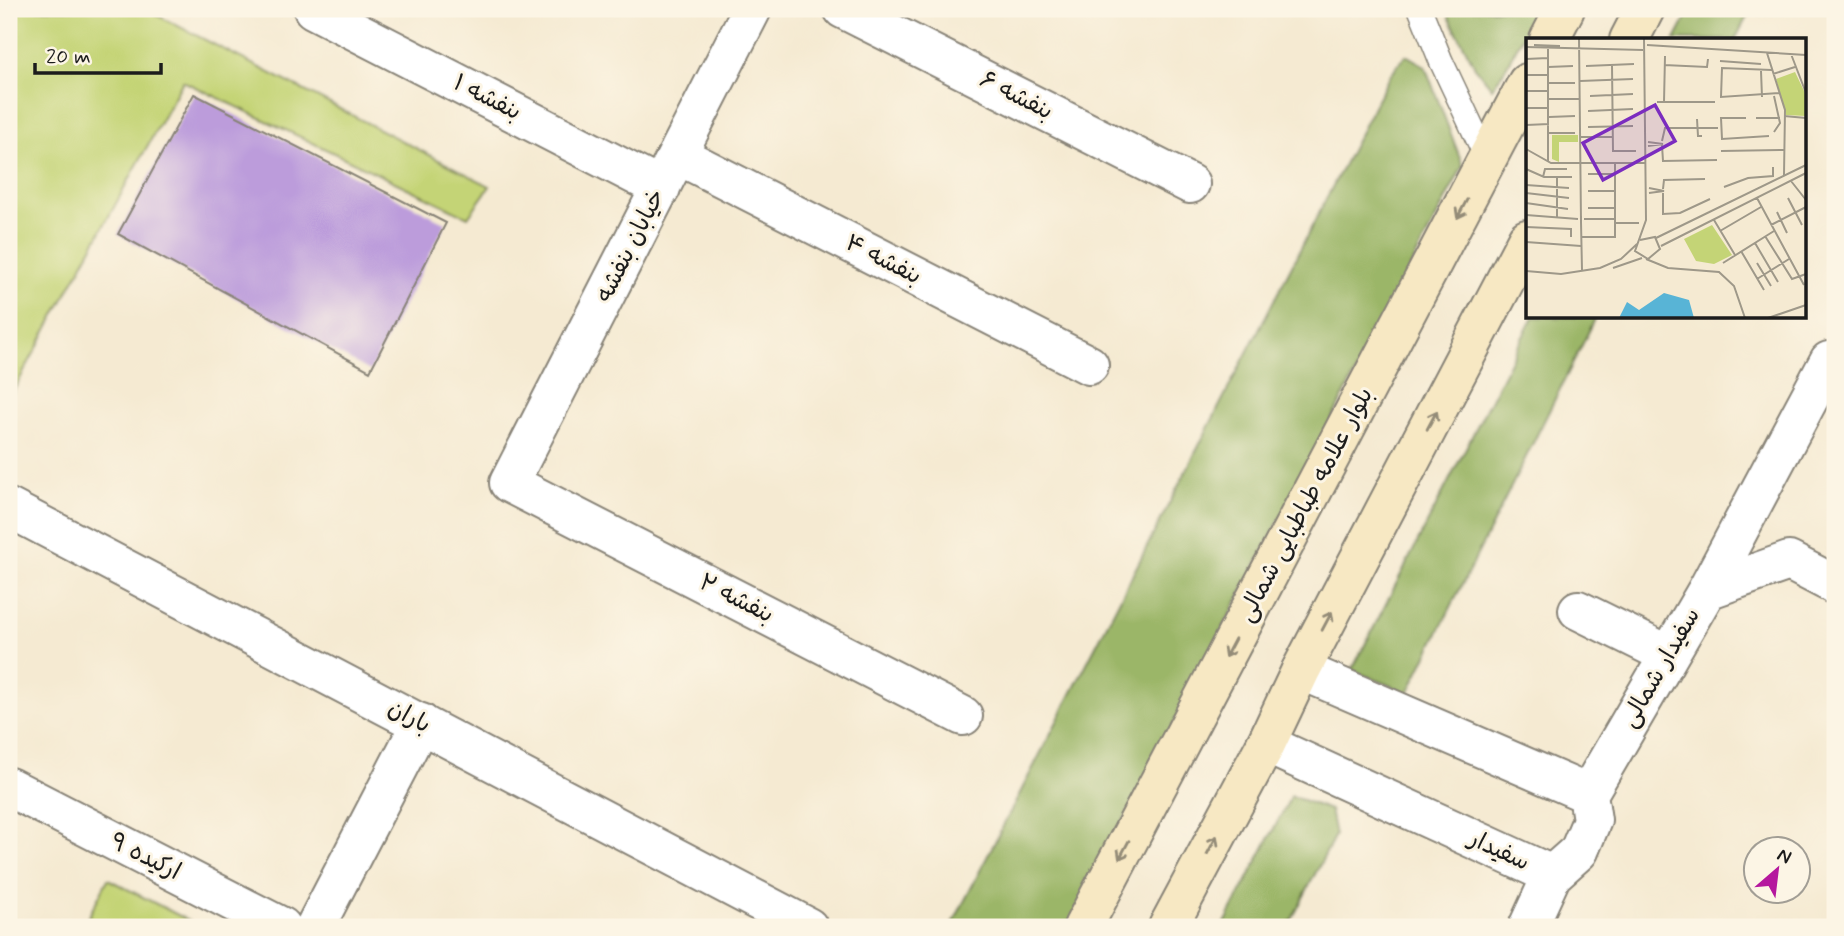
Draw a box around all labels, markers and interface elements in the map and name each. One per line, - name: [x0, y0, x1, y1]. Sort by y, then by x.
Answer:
- scale bar: [35, 32, 161, 76]
- inset map: [1526, 38, 1806, 318]
- text: 20 m: [46, 43, 91, 71]
- street label: بنفشه ۶: [974, 64, 1058, 128]
- street label: بنفشه ۱: [448, 68, 526, 128]
- street label: خیابان بنفشه: [589, 184, 673, 308]
- one-way arrow: [1455, 198, 1468, 219]
- street label: بنفشه ۴: [840, 228, 926, 292]
- street label: بلوار علامه طباطبایی شمالی: [1231, 382, 1381, 628]
- one-way arrow: [1426, 410, 1440, 431]
- street label: بنفشه ۲: [693, 567, 779, 631]
- street label: سفیدار شمالی: [1614, 602, 1708, 734]
- one-way arrow: [1320, 611, 1334, 632]
- one-way arrow: [1223, 638, 1237, 658]
- street label: باران: [382, 693, 436, 741]
- street label: سفیدار: [1462, 823, 1534, 878]
- street label: ارکیده ۹: [104, 826, 186, 888]
- north arrow: [1742, 834, 1812, 904]
- one-way arrow: [1205, 836, 1219, 856]
- one-way arrow: [1117, 839, 1131, 859]
- text: N: [1773, 842, 1796, 870]

